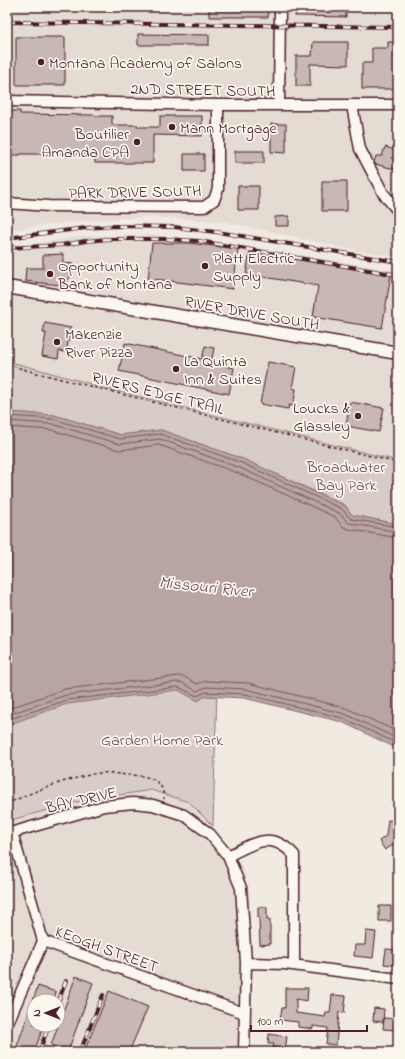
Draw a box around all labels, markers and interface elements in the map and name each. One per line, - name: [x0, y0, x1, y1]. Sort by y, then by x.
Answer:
- place label: Montana Academy of Salons: [49, 52, 242, 76]
- marker: Montana Academy of Salons: [36, 57, 46, 67]
- street label: 2ND STREET SOUTH: [130, 78, 276, 104]
- place label: Mann Mortgage: [180, 117, 278, 141]
- marker: Mann Mortgage: [167, 122, 177, 132]
- place label: Boutilier Amanda CPA: [42, 123, 129, 165]
- marker: Boutilier Amanda CPA: [132, 137, 142, 147]
- street label: PARK DRIVE SOUTH: [68, 180, 202, 206]
- place label: Platt Electric Supply: [213, 247, 295, 289]
- place label: Opportunity Bank of Montana: [57, 255, 173, 297]
- marker: Platt Electric Supply: [200, 261, 210, 271]
- marker: Opportunity Bank of Montana: [45, 269, 55, 279]
- street label: RIVER DRIVE SOUTH: [182, 290, 321, 338]
- place label: Makenzie River Pizza: [65, 323, 133, 365]
- marker: Makenzie River Pizza: [52, 337, 62, 347]
- place label: La Quinta Inn & Suites: [184, 350, 262, 392]
- marker: La Quinta Inn & Suites: [171, 364, 181, 374]
- street label: RIVERS EDGE TRAIL: [89, 366, 226, 422]
- place label: Loucks & Glassley: [293, 397, 351, 439]
- marker: Loucks & Glassley: [353, 411, 363, 421]
- park label: Broadwater Bay Park: [306, 456, 385, 498]
- water label: Missouri River: [158, 570, 257, 605]
- park label: Garden Home Park: [101, 729, 224, 753]
- street label: BAY DRIVE: [42, 781, 120, 821]
- street label: KEOGH STREET: [51, 920, 161, 980]
- north arrow: [26, 993, 66, 1033]
- scale bar: [251, 1007, 367, 1033]
- text: N: [29, 1009, 45, 1017]
- text: 100 m: [257, 1013, 284, 1031]

